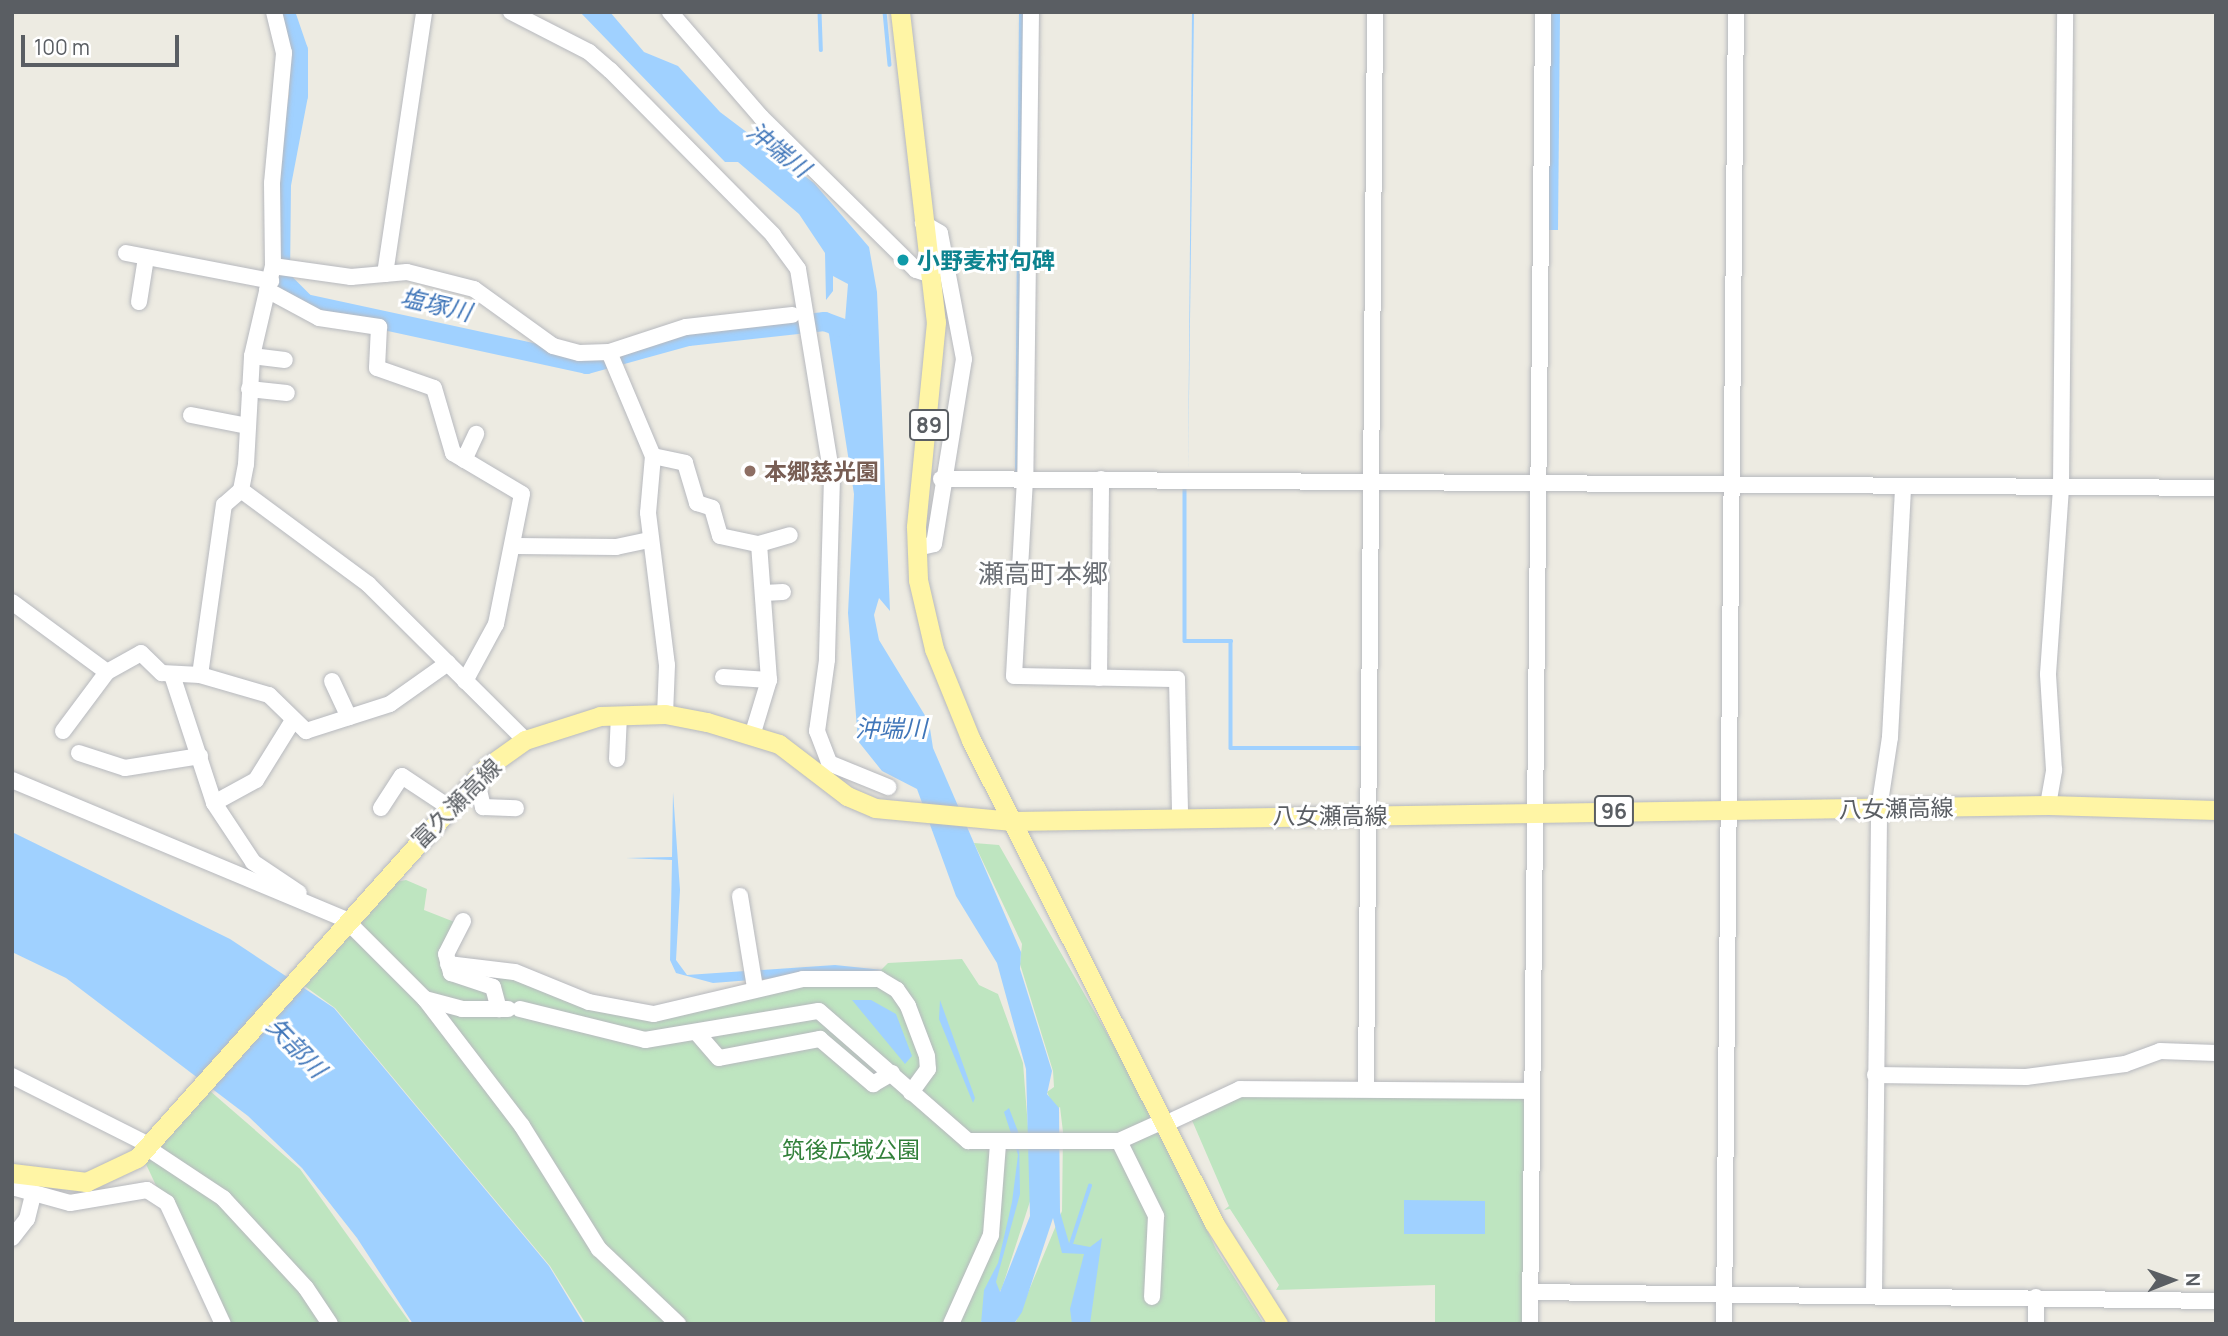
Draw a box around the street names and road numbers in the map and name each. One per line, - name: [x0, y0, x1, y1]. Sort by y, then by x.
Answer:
- road number: 89: [908, 408, 950, 442]
- street label: 富久瀬高線: [406, 753, 506, 853]
- street label: 八女瀬高線: [1838, 793, 1954, 823]
- road number: 96: [1593, 794, 1635, 828]
- street label: 八女瀬高線: [1273, 801, 1387, 829]

